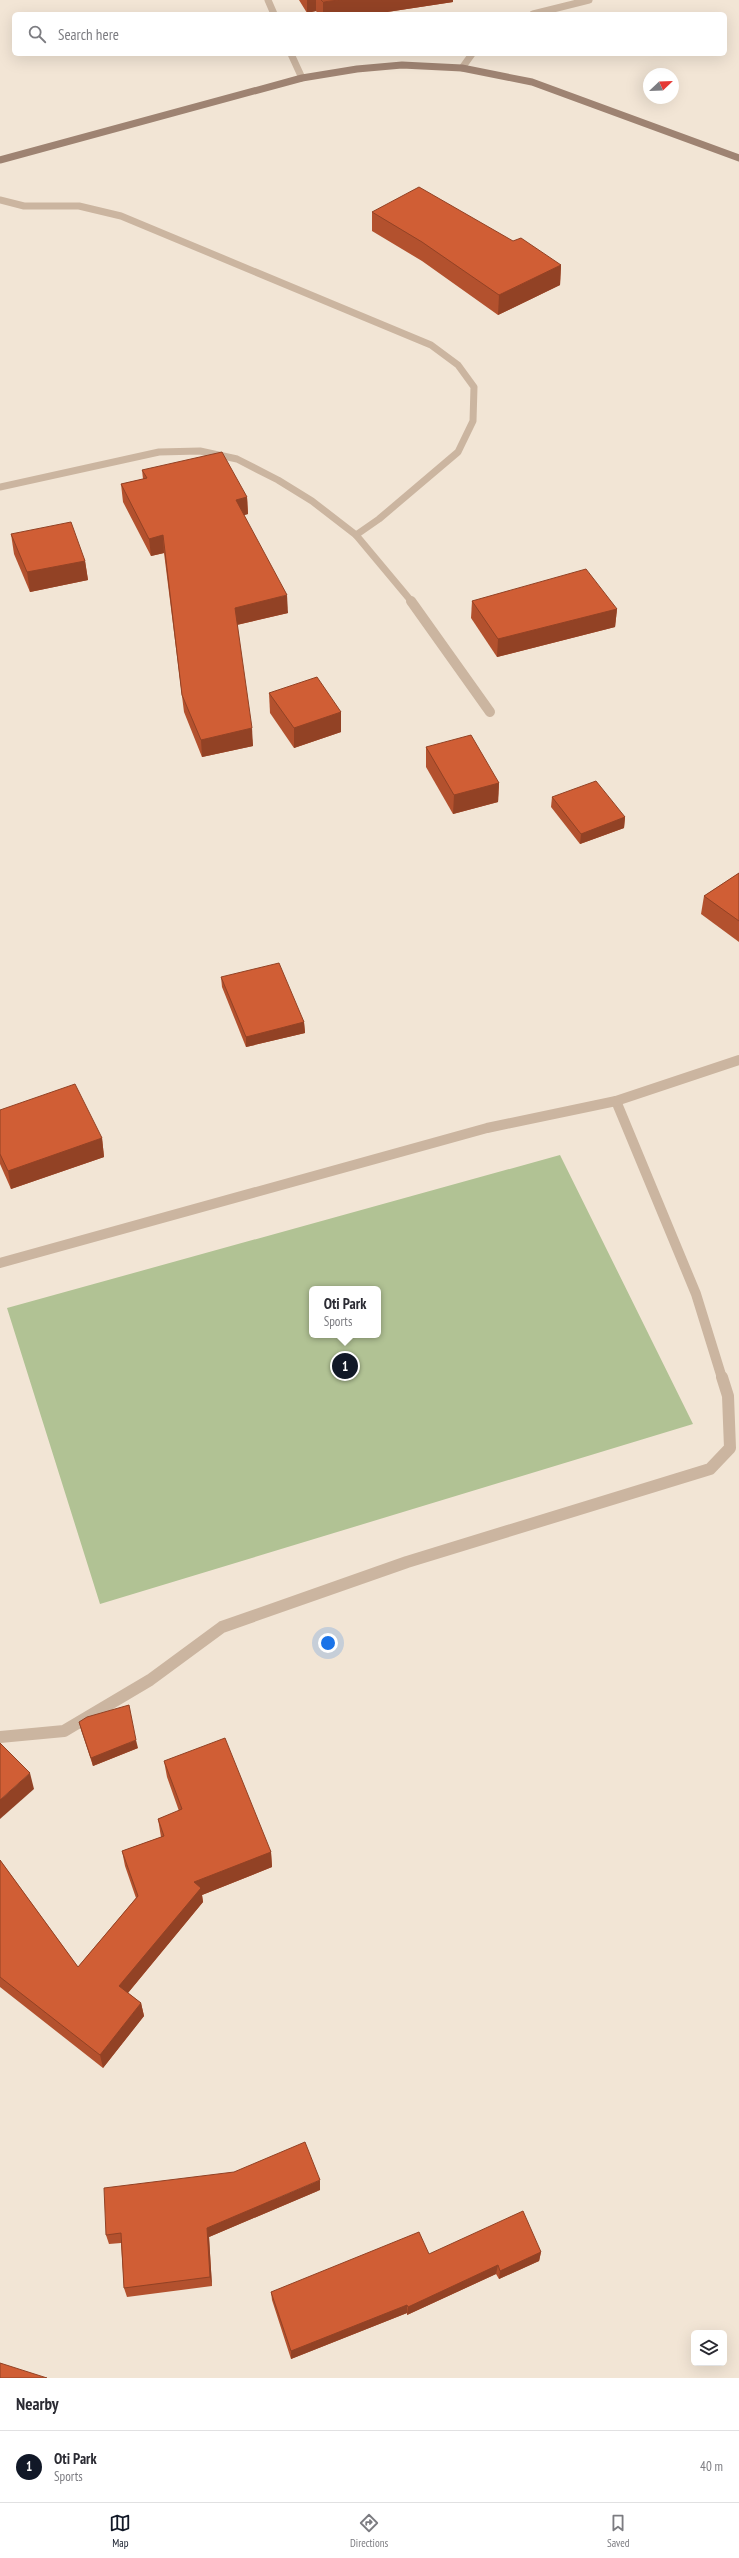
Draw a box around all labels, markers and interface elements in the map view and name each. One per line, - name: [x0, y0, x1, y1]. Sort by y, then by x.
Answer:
- search box: [12, 12, 727, 56]
- icon: search: [26, 23, 48, 45]
- text: Search here: [58, 25, 119, 44]
- north arrow: [643, 68, 679, 104]
- popup: [309, 1286, 381, 1338]
- text: Oti Park: [324, 1294, 366, 1313]
- text: Sports: [324, 1313, 352, 1330]
- pin: 1: [332, 1351, 358, 1381]
- your location: [318, 1633, 338, 1653]
- map controls: [691, 2330, 727, 2366]
- button: layers: [691, 2330, 727, 2366]
- text: Nearby: [16, 2393, 59, 2415]
- text: Oti Park: [54, 2449, 97, 2468]
- text: 1: [26, 2458, 32, 2475]
- text: 40 m: [700, 2458, 723, 2475]
- text: Sports: [54, 2468, 83, 2485]
- tab: Map: [109, 2512, 131, 2550]
- tab: Directions: [350, 2512, 388, 2550]
- tab: Saved: [607, 2512, 630, 2550]

